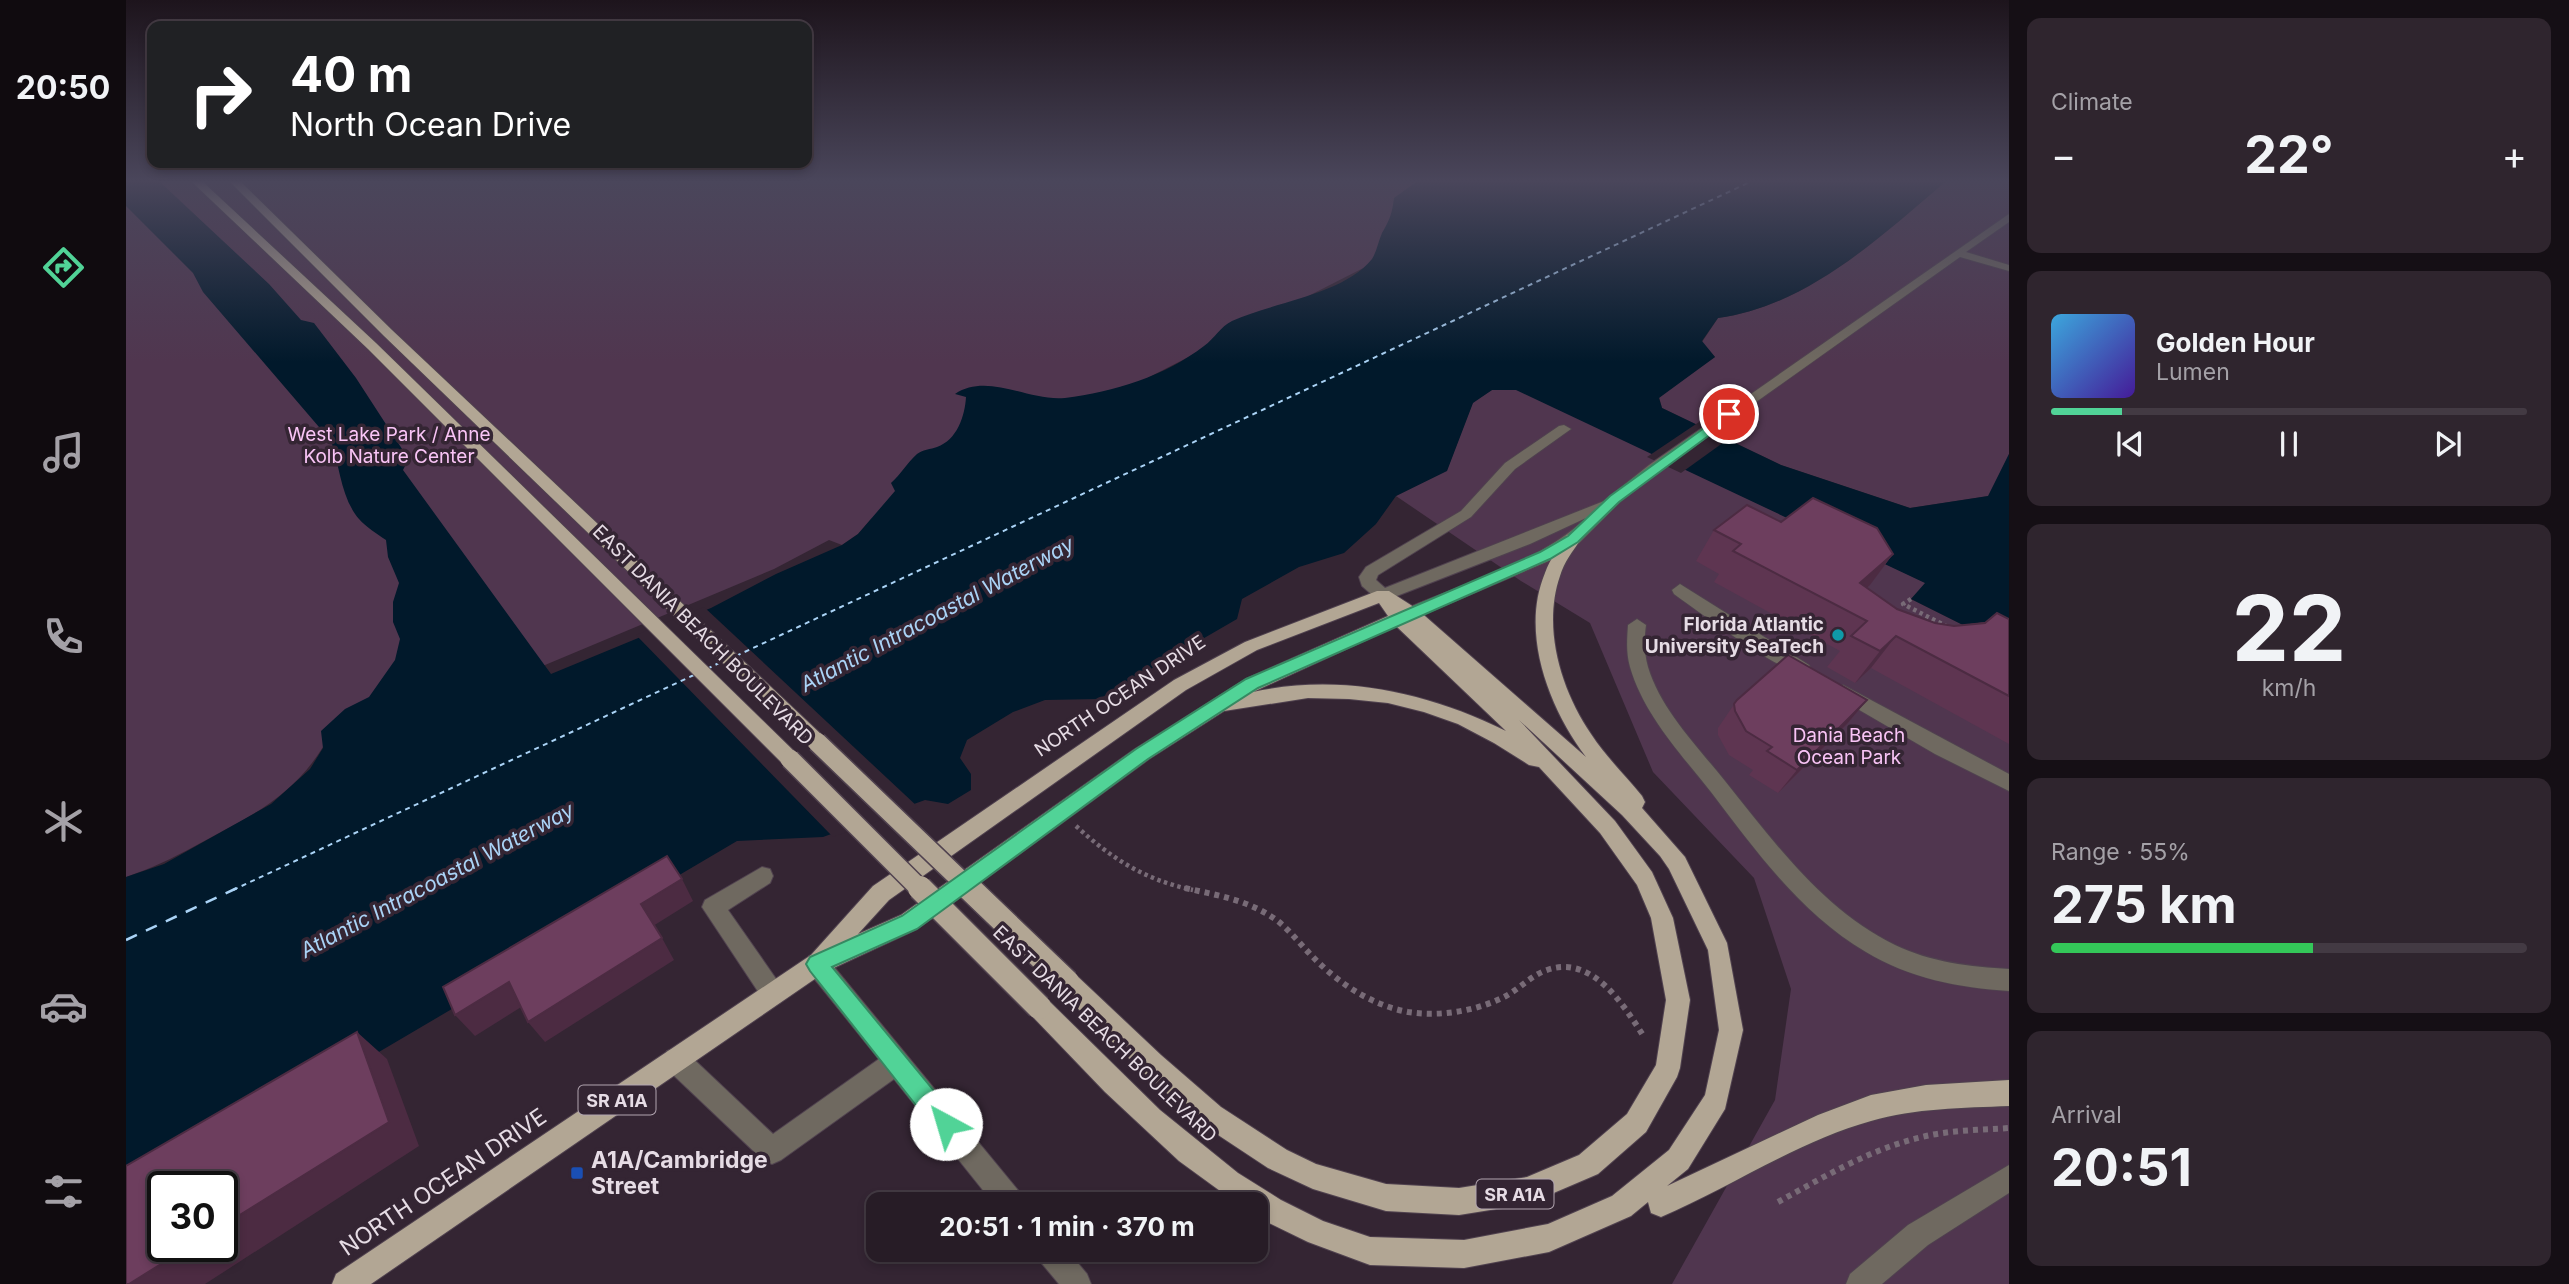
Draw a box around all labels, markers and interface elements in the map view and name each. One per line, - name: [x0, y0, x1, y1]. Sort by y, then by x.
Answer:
- text: 40 m: [290, 45, 413, 104]
- icon: right: [175, 49, 266, 140]
- text: 20:50: [16, 68, 110, 107]
- text: Climate: [2051, 88, 2133, 116]
- text: North Ocean Drive: [290, 105, 571, 144]
- text: 22°: [2244, 123, 2334, 186]
- text: −: [2051, 132, 2076, 178]
- text: +: [2502, 132, 2527, 178]
- icon: directions: [39, 243, 88, 292]
- text: Golden Hour: [2156, 327, 2315, 358]
- text: Lumen: [2156, 358, 2230, 386]
- pin: [1699, 384, 1759, 444]
- icon: arrive: [1710, 395, 1748, 433]
- park label: West Lake Park / Anne Kolb Nature Center: [287, 423, 491, 468]
- icon: previous: [2111, 425, 2149, 463]
- icon: pause: [2270, 425, 2308, 463]
- icon: next: [2429, 425, 2467, 463]
- icon: music: [39, 428, 88, 477]
- street label: EAST DANIA BEACH BOULEVARD: [588, 520, 818, 750]
- water label: Atlantic Intracoastal Waterway: [795, 530, 1079, 697]
- text: 22: [2232, 573, 2346, 683]
- icon: phone: [39, 612, 88, 661]
- place label: Florida Atlantic University SeaTech: [1645, 613, 1824, 658]
- marker: Florida Atlantic University SeaTech: [1830, 627, 1846, 643]
- street label: NORTH OCEAN DRIVE: [1030, 630, 1210, 762]
- text: km/h: [2262, 674, 2316, 702]
- park label: Dania Beach Ocean Park: [1793, 724, 1905, 769]
- water label: Atlantic Intracoastal Waterway: [295, 796, 579, 963]
- icon: climate: [39, 797, 88, 846]
- text: Range · 55%: [2051, 838, 2190, 866]
- text: 275 km: [2051, 873, 2237, 936]
- street label: EAST DANIA BEACH BOULEVARD: [988, 921, 1222, 1147]
- icon: car: [39, 982, 88, 1031]
- road number: SR A1A: [578, 1086, 656, 1114]
- position arrow: [909, 1087, 983, 1161]
- text: Arrival: [2051, 1101, 2122, 1129]
- street label: NORTH OCEAN DRIVE: [334, 1102, 552, 1262]
- text: 20:51: [2051, 1136, 2192, 1199]
- place label: A1A/Cambridge Street: [591, 1146, 768, 1200]
- marker: A1A/Cambridge Street: [569, 1165, 585, 1181]
- icon: filters: [39, 1167, 88, 1216]
- speed limit sign: 30: [147, 1171, 238, 1262]
- road number: SR A1A: [1476, 1180, 1554, 1209]
- text: 20:51 · 1 min · 370 m: [939, 1211, 1195, 1242]

